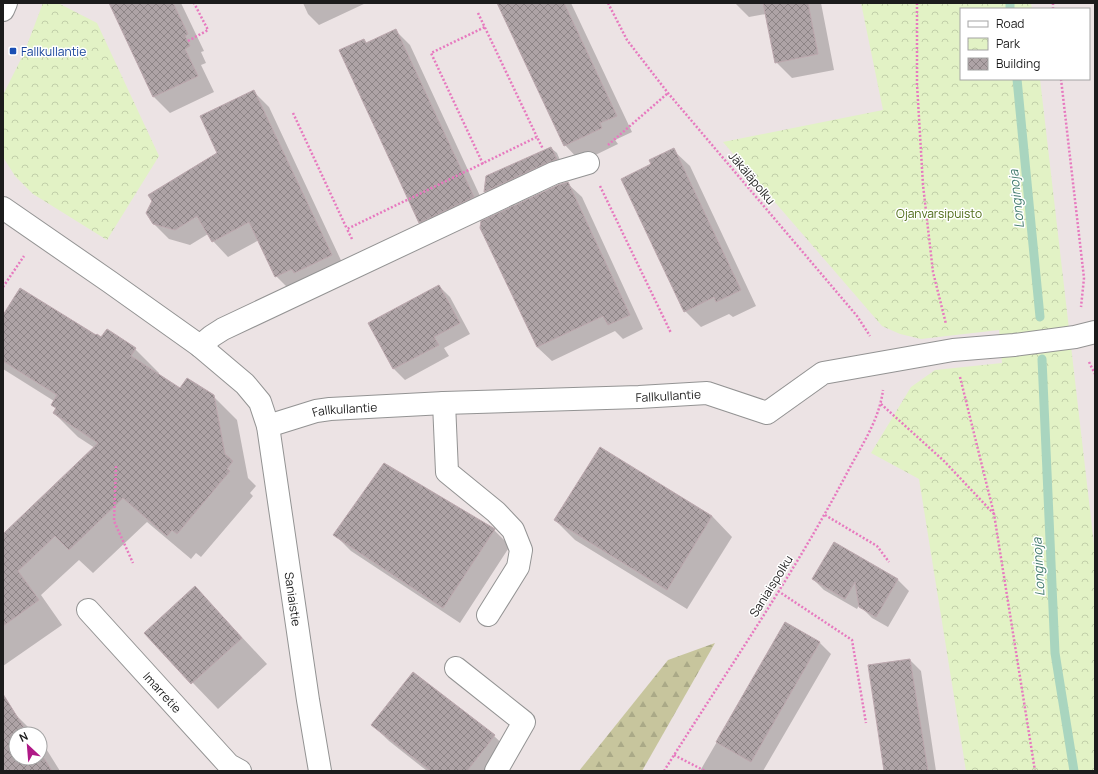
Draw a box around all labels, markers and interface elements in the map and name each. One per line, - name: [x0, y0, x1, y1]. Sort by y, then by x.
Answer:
- legend: [960, 8, 1090, 80]
- text: Road: [996, 15, 1024, 32]
- text: Park: [996, 35, 1021, 52]
- place label: Fallkullantie: [21, 43, 86, 60]
- marker: Fallkullantie: [8, 46, 18, 56]
- text: Building: [996, 55, 1040, 72]
- street label: Jäkäläpolku: [725, 148, 779, 208]
- water label: Longinoja: [1004, 168, 1028, 229]
- park label: Ojanvarsipuisto: [896, 205, 982, 222]
- street label: Fallkullantie: [635, 385, 701, 406]
- street label: Fallkullantie: [310, 398, 378, 420]
- water label: Longinoja: [1027, 536, 1049, 597]
- street label: Saniaispolku: [745, 552, 797, 620]
- street label: Saniaistie: [281, 571, 306, 627]
- street label: Imarretie: [140, 668, 186, 716]
- north arrow: [8, 726, 48, 766]
- text: N: [17, 728, 30, 745]

